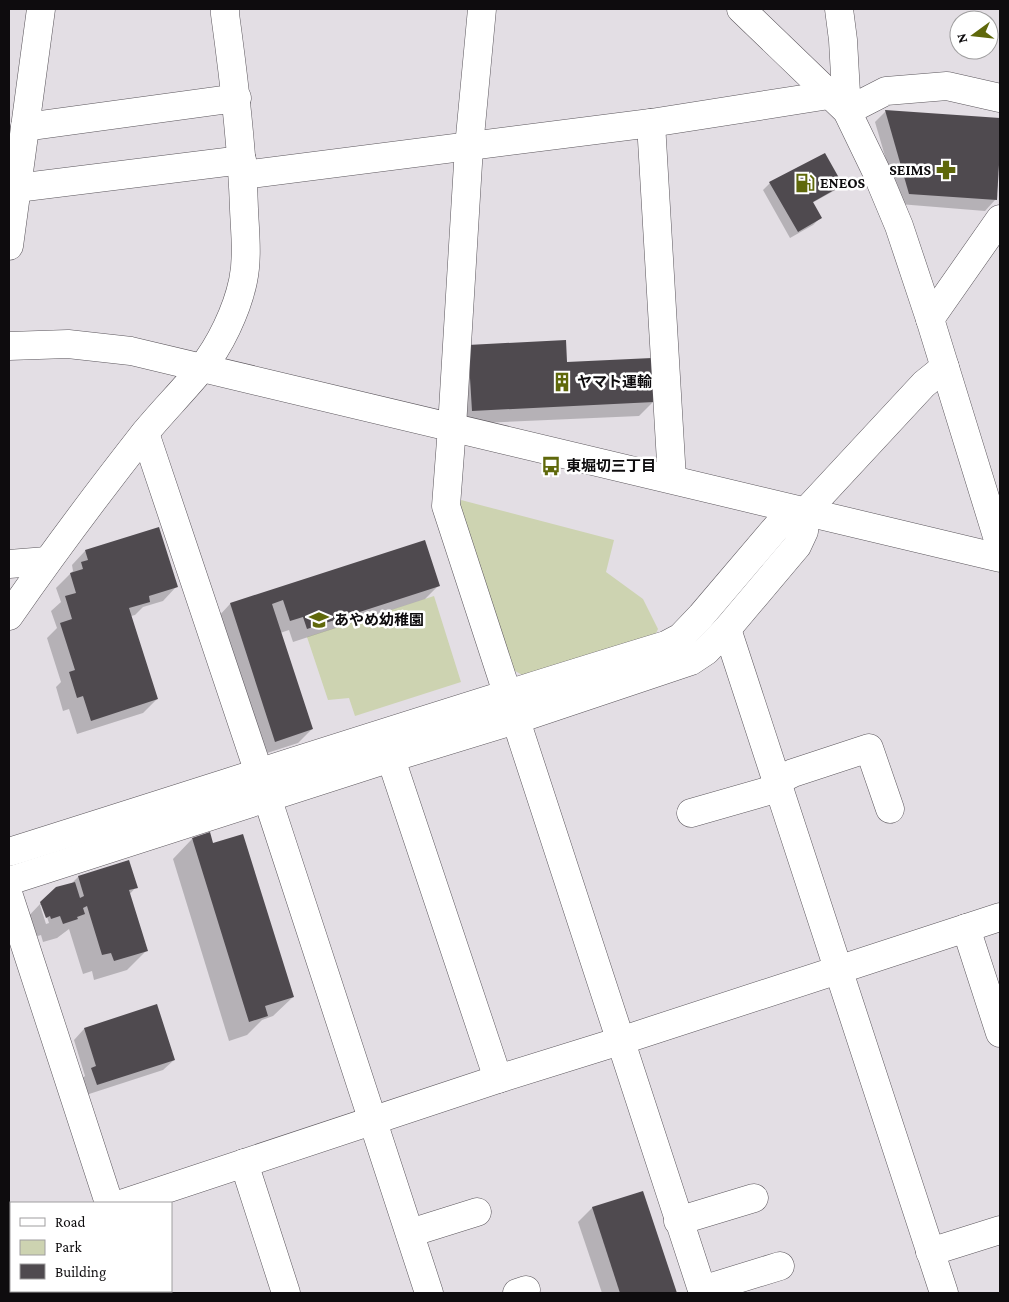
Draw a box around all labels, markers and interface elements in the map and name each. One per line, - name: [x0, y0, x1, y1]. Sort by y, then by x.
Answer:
- north arrow: [949, 10, 999, 60]
- text: N: [952, 31, 970, 45]
- pharmacy icon: SEIMS: [935, 159, 957, 181]
- place label: SEIMS: [889, 162, 931, 178]
- fuel station icon: ENEOS: [794, 172, 816, 194]
- place label: ENEOS: [820, 175, 866, 191]
- building icon: ヤマト運輸: [551, 371, 573, 393]
- place label: ヤマト運輸: [577, 373, 652, 390]
- bus stop icon: 東堀切三丁目: [540, 455, 562, 477]
- place label: 東堀切三丁目: [566, 458, 656, 474]
- school or university icon: あやめ幼稚園: [308, 609, 330, 631]
- place label: あやめ幼稚園: [334, 612, 424, 628]
- legend: [10, 1202, 172, 1292]
- text: Road: [55, 1214, 86, 1230]
- text: Park: [55, 1239, 82, 1255]
- text: Building: [55, 1264, 106, 1281]

